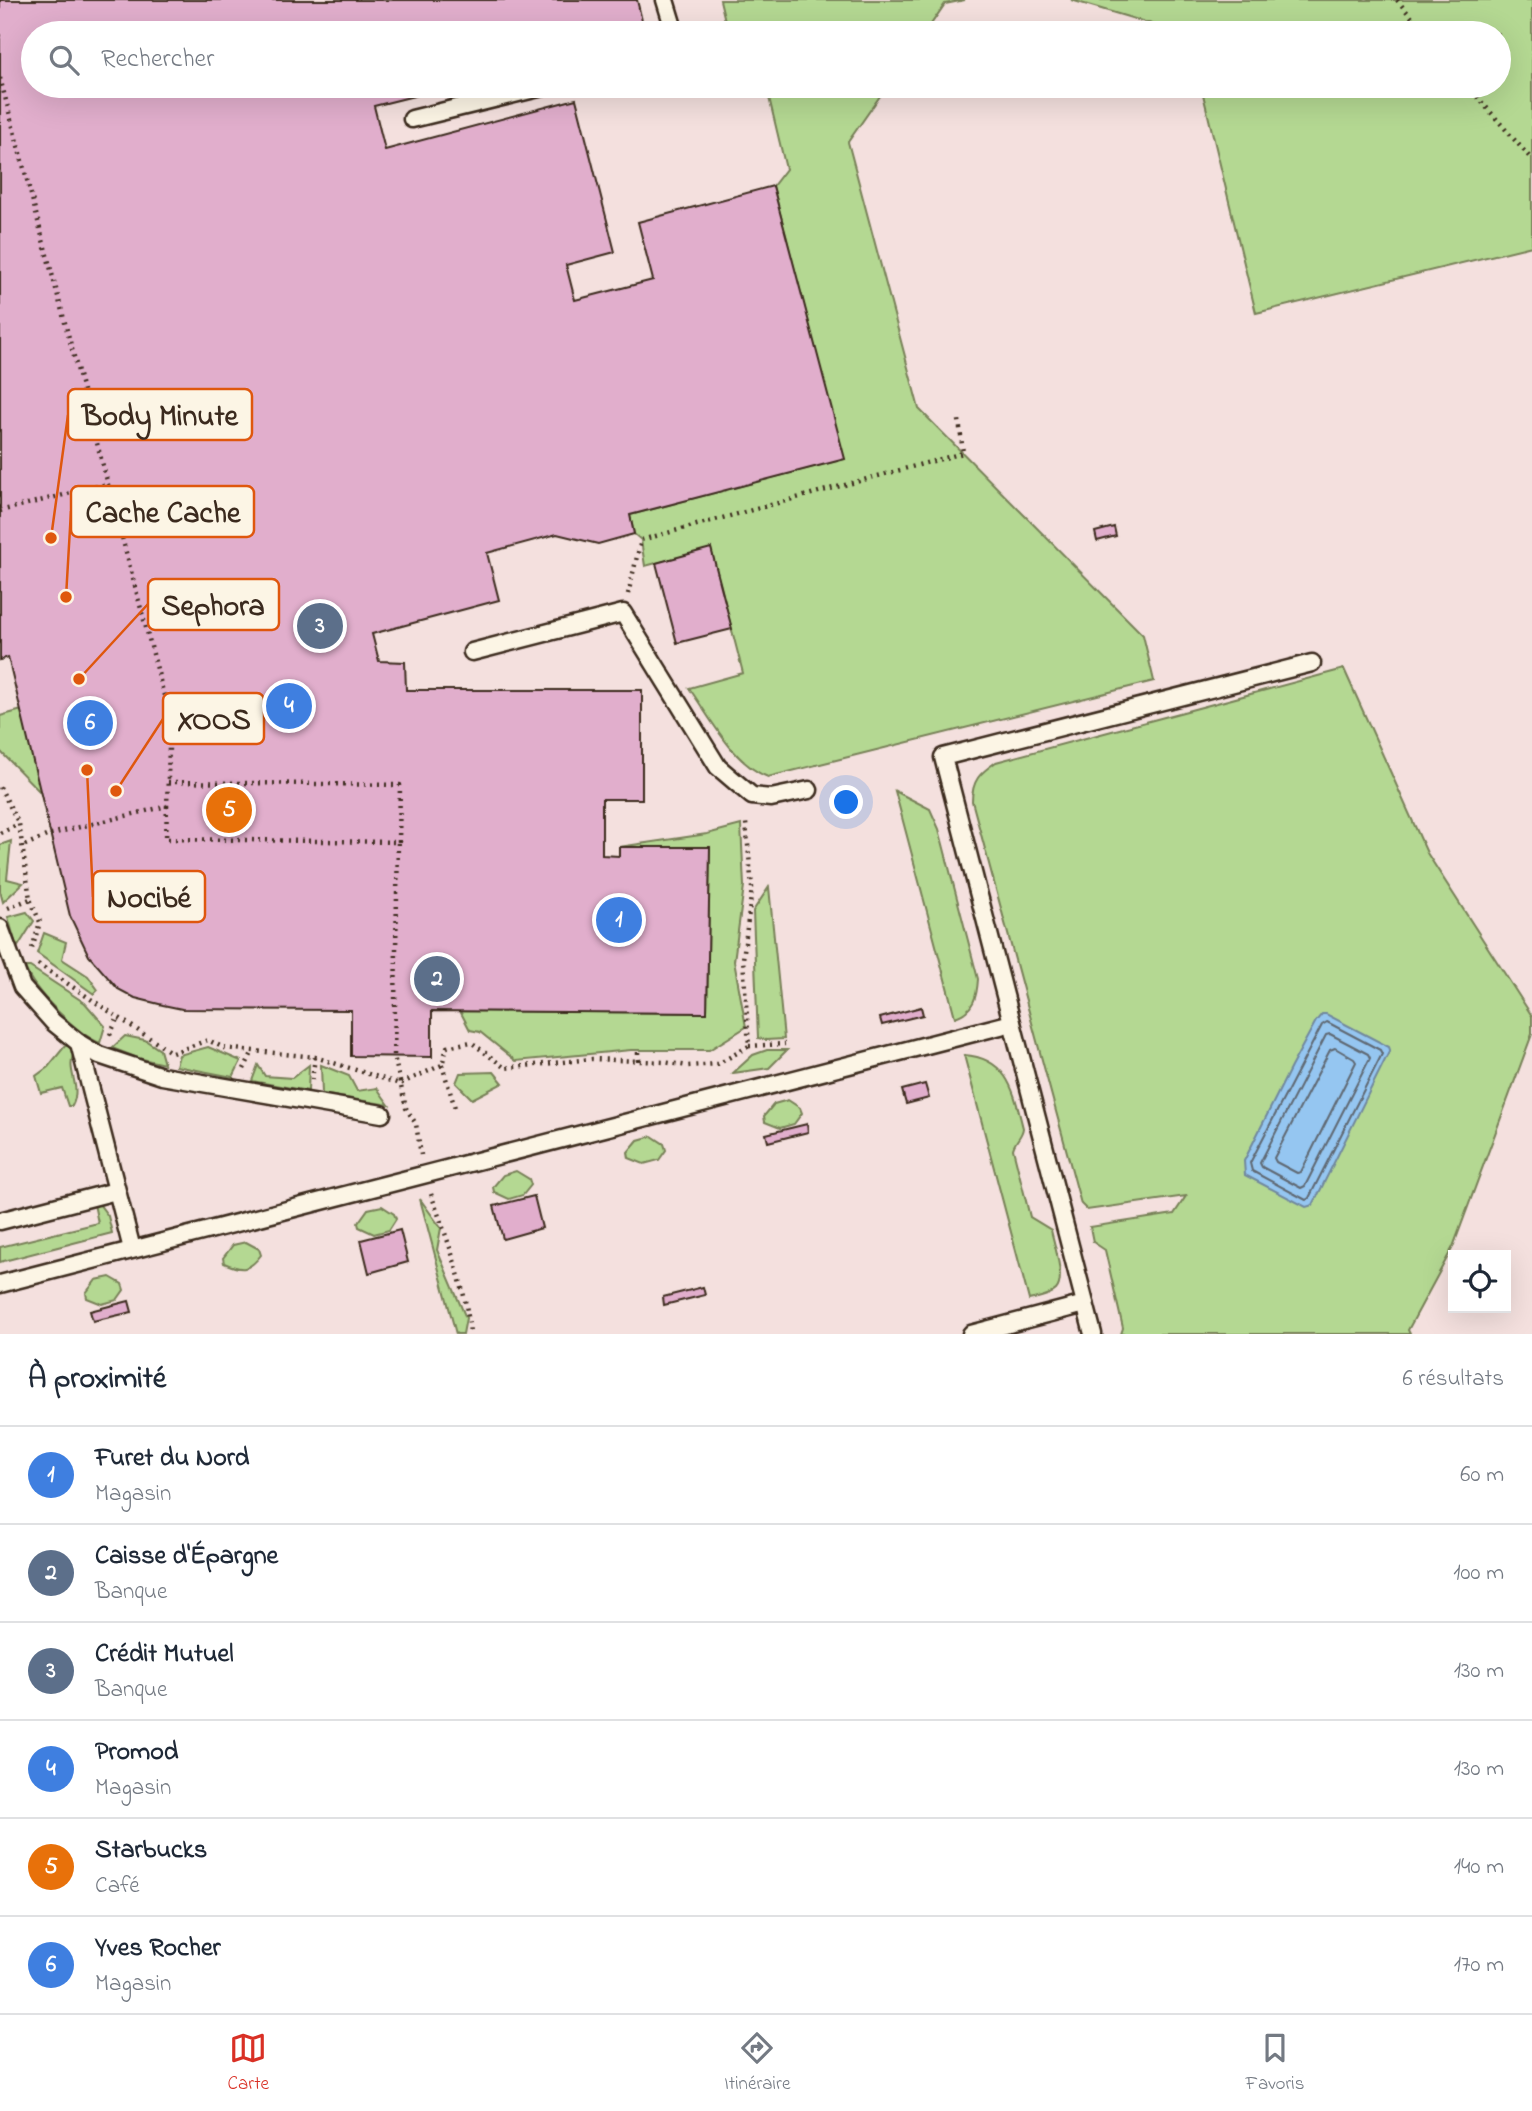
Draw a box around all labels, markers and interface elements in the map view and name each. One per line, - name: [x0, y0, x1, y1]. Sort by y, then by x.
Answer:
- search box: [21, 21, 1511, 98]
- icon: search: [45, 41, 83, 79]
- text: Rechercher: [101, 41, 214, 79]
- callout: Body Minute: [68, 389, 252, 440]
- text: Body Minute: [80, 396, 239, 440]
- callout: Cache Cache: [71, 486, 254, 537]
- text: Cache Cache: [86, 493, 242, 537]
- callout: Sephora: [148, 579, 279, 630]
- text: Sephora: [161, 586, 265, 630]
- pin: 3: [297, 600, 343, 652]
- pin: 4: [266, 680, 312, 732]
- callout: XOOS: [163, 693, 264, 744]
- pin: 6: [67, 697, 113, 749]
- text: XOOS: [177, 700, 251, 744]
- pin: 5: [206, 784, 252, 836]
- your location: [829, 785, 863, 819]
- callout: Nocibé: [93, 871, 205, 922]
- text: Nocibé: [107, 878, 192, 922]
- pin: 1: [596, 894, 642, 946]
- pin: 2: [414, 953, 460, 1005]
- map controls: [1448, 1250, 1511, 1313]
- button: locate: [1448, 1250, 1511, 1313]
- text: À proximité: [28, 1358, 166, 1402]
- text: 6 résultats: [1402, 1363, 1504, 1396]
- text: Furet du Nord: [95, 1440, 249, 1478]
- text: 1: [47, 1459, 55, 1492]
- text: 60 m: [1460, 1459, 1504, 1492]
- text: Magasin: [95, 1478, 171, 1511]
- text: Caisse d'Épargne: [95, 1538, 278, 1576]
- text: 2: [45, 1557, 57, 1590]
- text: 100 m: [1453, 1557, 1504, 1590]
- text: Banque: [95, 1576, 167, 1609]
- text: Crédit Mutuel: [95, 1636, 234, 1674]
- text: 3: [46, 1655, 56, 1688]
- text: 130 m: [1454, 1655, 1504, 1688]
- text: Banque: [95, 1674, 167, 1707]
- text: Promod: [95, 1734, 178, 1772]
- text: 4: [46, 1753, 56, 1786]
- text: 130 m: [1454, 1753, 1504, 1786]
- text: Magasin: [95, 1772, 171, 1805]
- text: Starbucks: [95, 1832, 207, 1870]
- text: 5: [44, 1851, 58, 1884]
- text: 140 m: [1454, 1851, 1504, 1884]
- text: Café: [95, 1870, 140, 1903]
- text: Yves Rocher: [95, 1930, 221, 1968]
- text: 6: [46, 1949, 56, 1982]
- text: 170 m: [1454, 1949, 1504, 1982]
- text: Magasin: [95, 1968, 171, 2001]
- tab: Carte: [228, 2029, 269, 2098]
- tab: Itinéraire: [724, 2029, 790, 2098]
- tab: Favoris: [1246, 2029, 1304, 2098]

